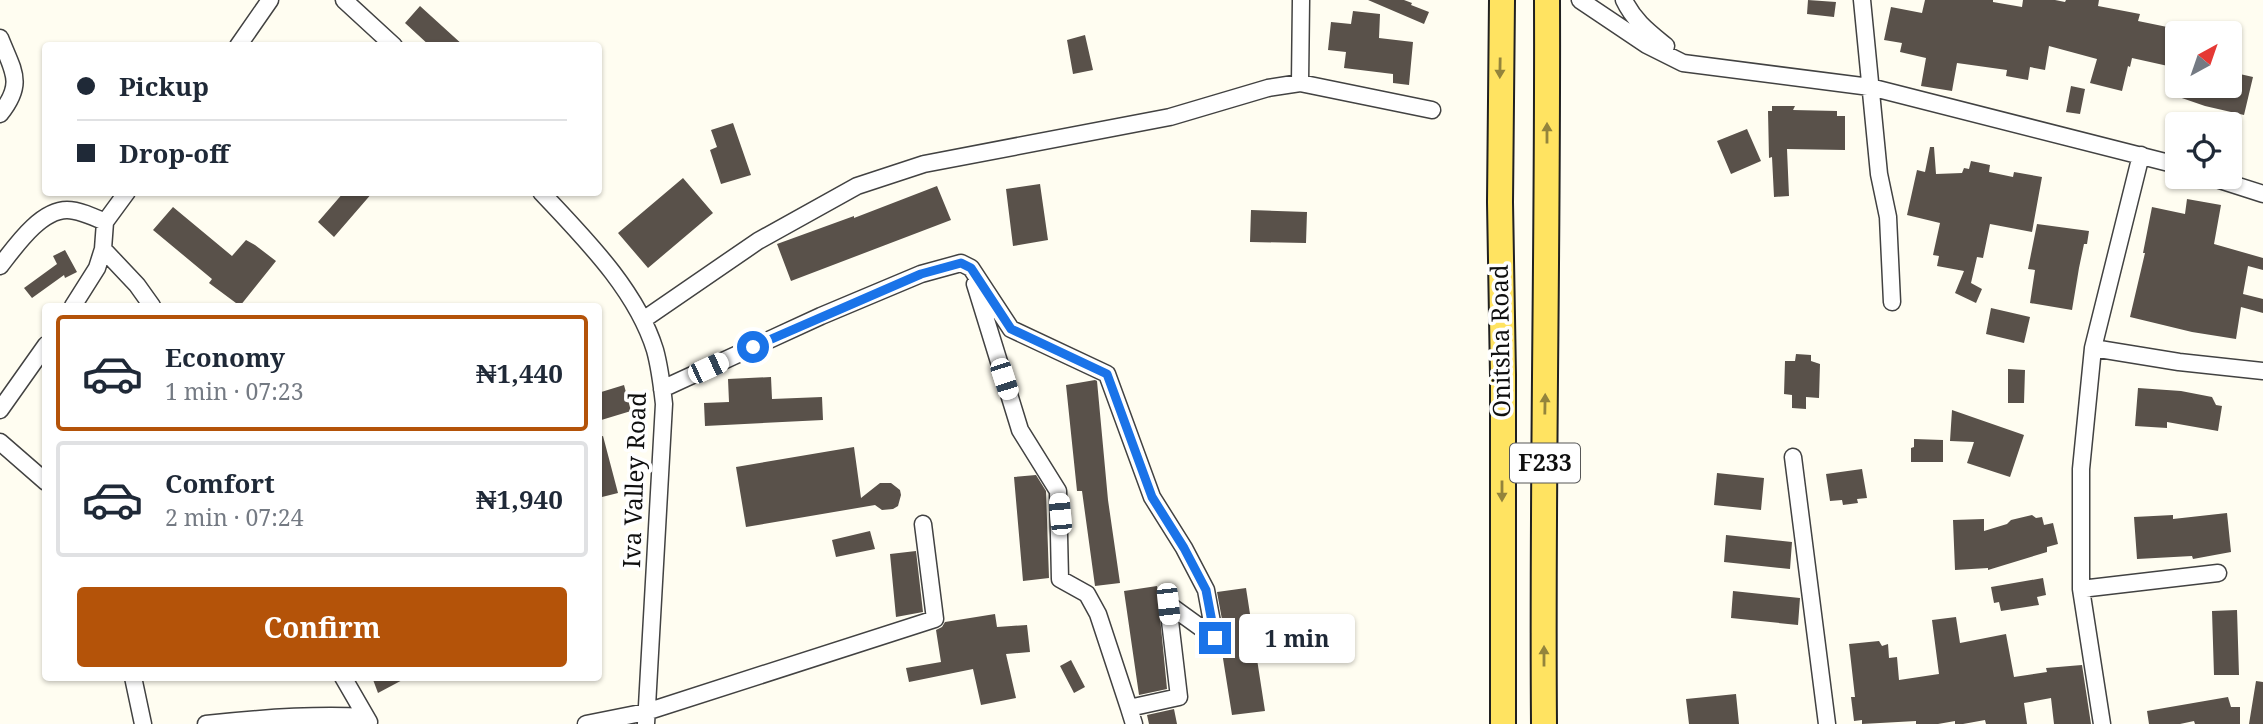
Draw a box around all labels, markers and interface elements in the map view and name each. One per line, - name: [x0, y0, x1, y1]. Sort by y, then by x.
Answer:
- north arrow: [2165, 21, 2242, 98]
- map controls: [2165, 21, 2242, 189]
- one-way arrow: [1495, 57, 1506, 79]
- text: Pickup: [119, 68, 209, 104]
- button: locate: [2165, 112, 2242, 189]
- one-way arrow: [1541, 122, 1553, 144]
- text: Drop-off: [119, 135, 229, 171]
- street label: Onitsha Road: [1482, 264, 1517, 418]
- route start: [737, 331, 769, 363]
- text: Economy: [165, 339, 285, 375]
- icon: car: [81, 342, 144, 405]
- car: [685, 350, 732, 386]
- text: ₦1,440: [476, 355, 563, 391]
- car: [988, 356, 1021, 402]
- text: 1 min · 07:23: [165, 375, 303, 407]
- street label: Iva Valley Road: [614, 391, 653, 569]
- one-way arrow: [1539, 393, 1551, 415]
- road number: F233: [1510, 444, 1580, 482]
- text: Comfort: [165, 465, 275, 501]
- icon: car: [81, 468, 144, 531]
- one-way arrow: [1496, 480, 1508, 502]
- text: ₦1,940: [476, 481, 563, 517]
- car: [1048, 492, 1073, 536]
- text: 2 min · 07:24: [165, 501, 303, 533]
- car: [1156, 582, 1181, 626]
- button: Confirm: [77, 587, 567, 667]
- callout: 1 min: [1240, 614, 1355, 662]
- route end: [1199, 622, 1231, 654]
- text: 1 min: [1264, 622, 1330, 654]
- one-way arrow: [1538, 645, 1550, 667]

